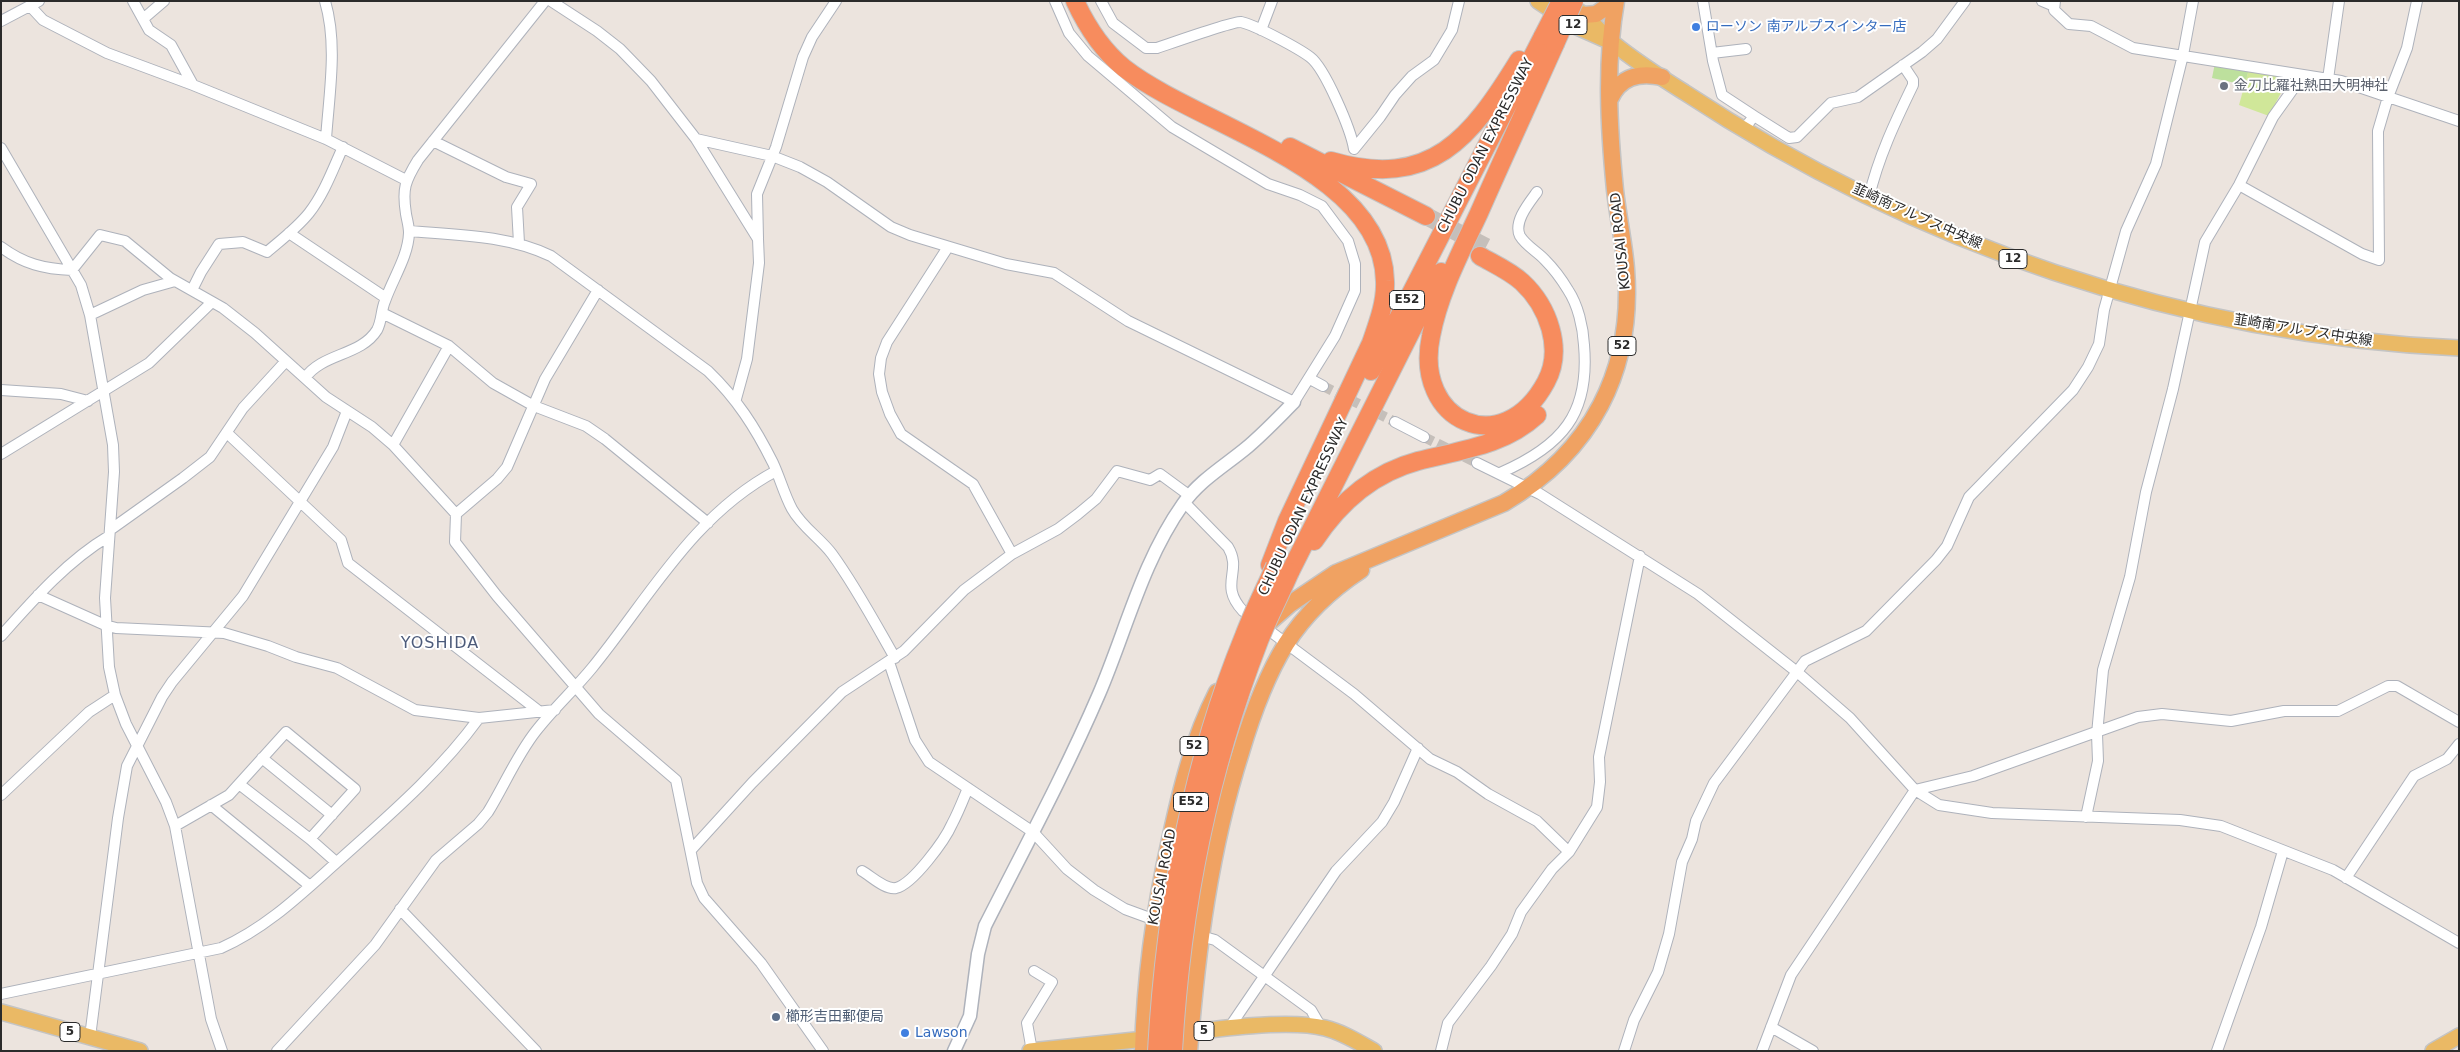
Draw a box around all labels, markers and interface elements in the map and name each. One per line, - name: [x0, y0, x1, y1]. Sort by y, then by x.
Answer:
- road number: 12: [1559, 16, 1587, 34]
- place label: ローソン 南アルプスインター店: [1706, 19, 1906, 35]
- marker: ローソン 南アルプスインター店: [1690, 21, 1702, 33]
- street label: CHUBU ODAN EXPRESSWAY: [1434, 56, 1538, 236]
- place label: 金刀比羅社熱田大明神社: [2234, 78, 2388, 94]
- marker: 金刀比羅社熱田大明神社: [2218, 80, 2230, 92]
- street label: 韮崎南アルプス中央線: [1850, 181, 1984, 253]
- street label: KOUSAI ROAD: [1608, 191, 1634, 291]
- road number: 12: [1999, 250, 2027, 268]
- road number: E52: [1390, 290, 1424, 310]
- street label: 韮崎南アルプス中央線: [2233, 312, 2373, 350]
- road number: 52: [1608, 336, 1636, 356]
- street label: CHUBU ODAN EXPRESSWAY: [1255, 415, 1353, 599]
- district label: YOSHIDA: [400, 634, 480, 654]
- road number: 52: [1180, 736, 1208, 756]
- road number: E52: [1174, 792, 1208, 812]
- street label: KOUSAI ROAD: [1145, 827, 1181, 927]
- place label: 櫛形吉田郵便局: [786, 1009, 884, 1025]
- marker: 櫛形吉田郵便局: [770, 1011, 782, 1023]
- road number: 5: [1194, 1021, 1214, 1040]
- road number: 5: [60, 1022, 80, 1042]
- place label: Lawson: [915, 1025, 968, 1041]
- marker: Lawson: [899, 1027, 911, 1039]

